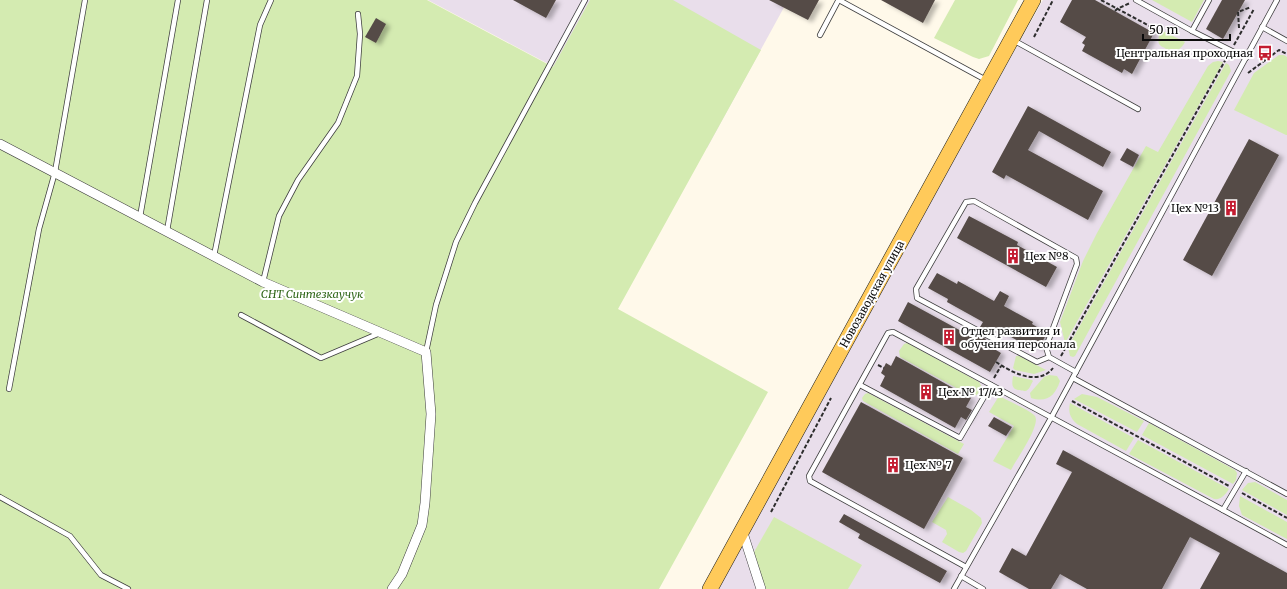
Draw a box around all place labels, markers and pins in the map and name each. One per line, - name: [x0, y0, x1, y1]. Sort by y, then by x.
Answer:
- bus stop icon: Центральная проходная: [1256, 44, 1274, 62]
- place label: Центральная проходная: [1116, 46, 1253, 60]
- building icon: Цех №13: [1222, 199, 1240, 217]
- place label: Цех №13: [1171, 201, 1219, 215]
- building icon: Цех №8: [1004, 247, 1022, 265]
- place label: Цех №8: [1025, 249, 1069, 263]
- place label: Отдел развития и обучения персонала: [961, 324, 1076, 351]
- building icon: Отдел развития и обучения персонала: [940, 328, 958, 346]
- building icon: Цех № 17/43: [917, 383, 935, 401]
- place label: Цех № 17/43: [938, 385, 1003, 399]
- building icon: Цех № 7: [884, 456, 902, 474]
- place label: Цех № 7: [905, 458, 952, 472]

